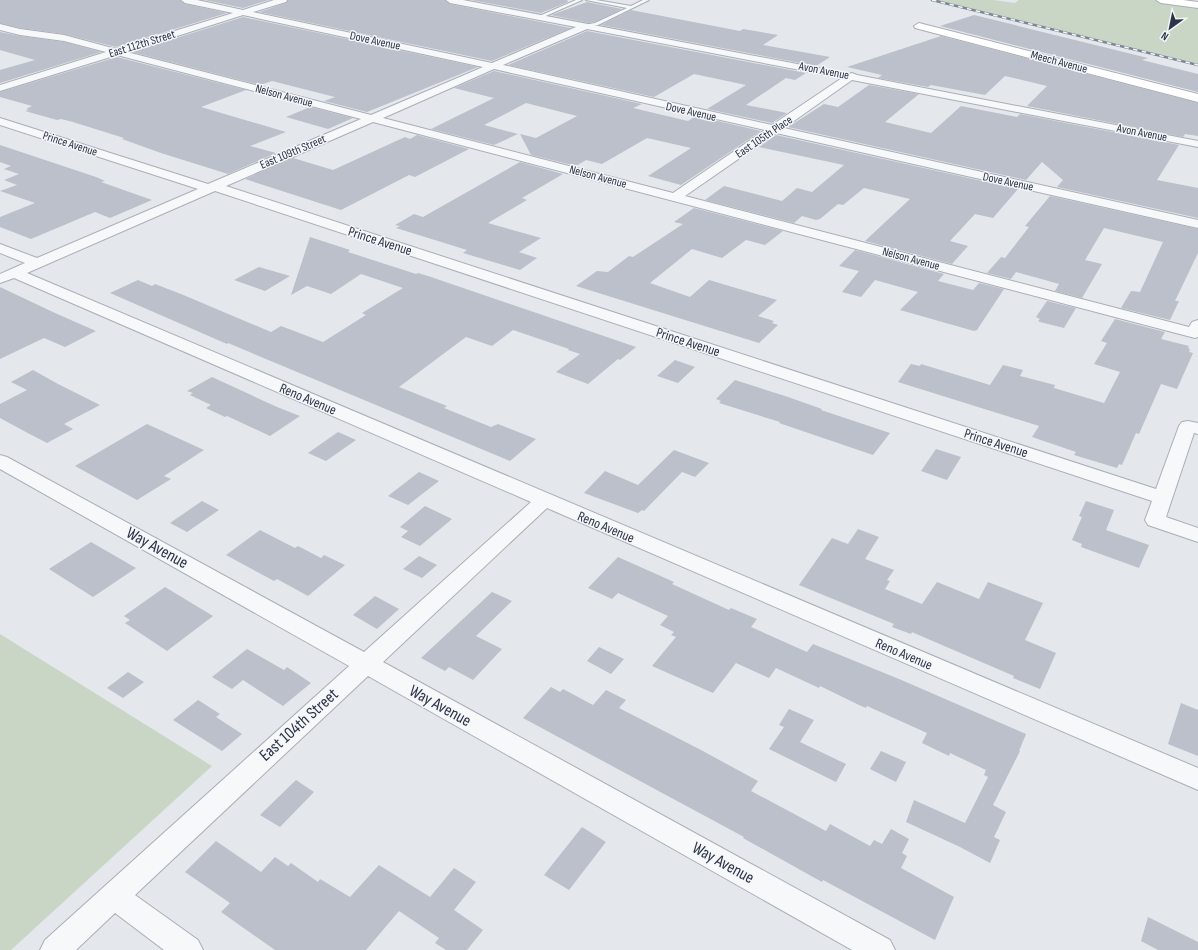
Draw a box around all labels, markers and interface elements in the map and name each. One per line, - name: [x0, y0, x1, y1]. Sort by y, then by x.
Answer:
- north arrow: [1150, 8, 1190, 48]
- street label: East 112th Street: [107, 27, 177, 61]
- street label: Dove Avenue: [348, 28, 402, 54]
- text: N: [1159, 29, 1171, 43]
- street label: Meech Avenue: [1029, 47, 1089, 77]
- street label: Avon Avenue: [797, 59, 851, 83]
- street label: Nelson Avenue: [254, 81, 315, 111]
- street label: Dove Avenue: [664, 99, 718, 125]
- street label: East 105th Place: [733, 112, 796, 162]
- street label: Avon Avenue: [1115, 121, 1169, 145]
- street label: Prince Avenue: [41, 128, 99, 160]
- street label: East 109th Street: [258, 131, 329, 173]
- street label: Nelson Avenue: [568, 162, 629, 192]
- street label: Dove Avenue: [981, 169, 1035, 195]
- street label: Prince Avenue: [346, 223, 414, 259]
- street label: Nelson Avenue: [881, 244, 942, 274]
- street label: Prince Avenue: [654, 324, 722, 360]
- street label: Reno Avenue: [277, 379, 339, 419]
- street label: Prince Avenue: [962, 425, 1030, 461]
- street label: Reno Avenue: [575, 507, 637, 547]
- street label: Way Avenue: [122, 523, 192, 573]
- street label: Reno Avenue: [873, 634, 935, 674]
- street label: Way Avenue: [405, 681, 475, 731]
- street label: East 104th Street: [256, 684, 342, 766]
- street label: Way Avenue: [688, 838, 758, 888]

